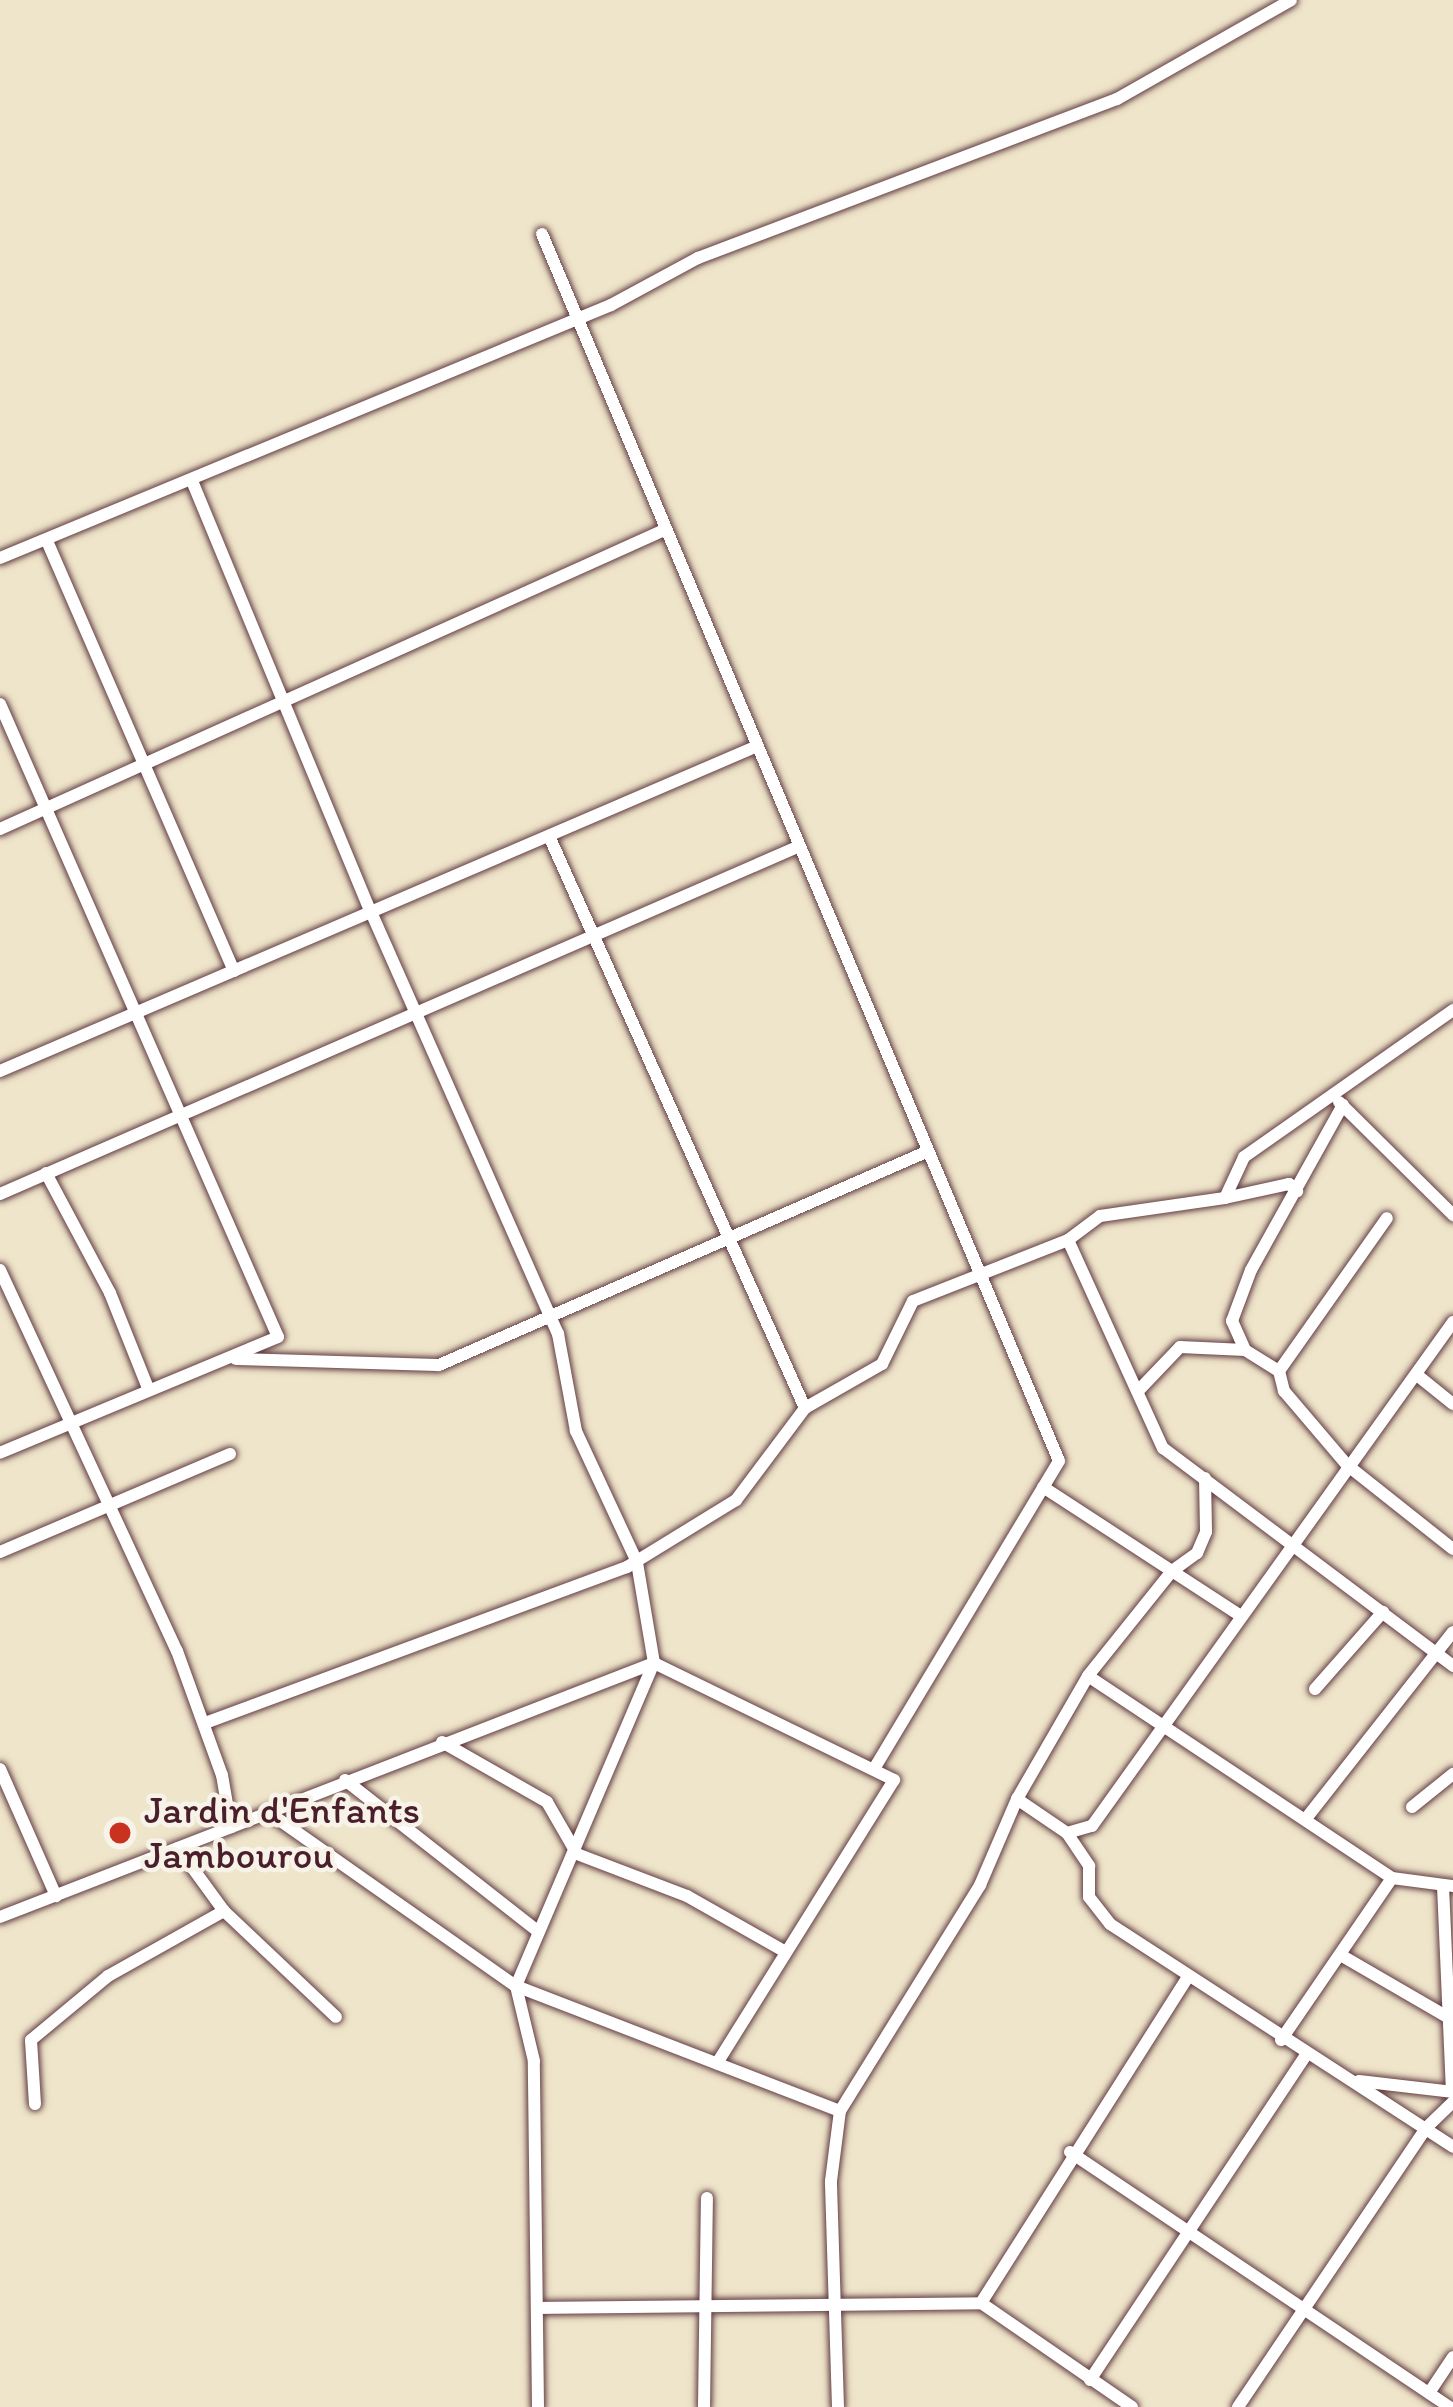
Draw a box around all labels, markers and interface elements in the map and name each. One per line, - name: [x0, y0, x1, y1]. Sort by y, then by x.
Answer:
- place label: Jardin d'Enfants Jambourou: [144, 1788, 420, 1879]
- marker: Jardin d'Enfants Jambourou: [107, 1820, 133, 1846]

